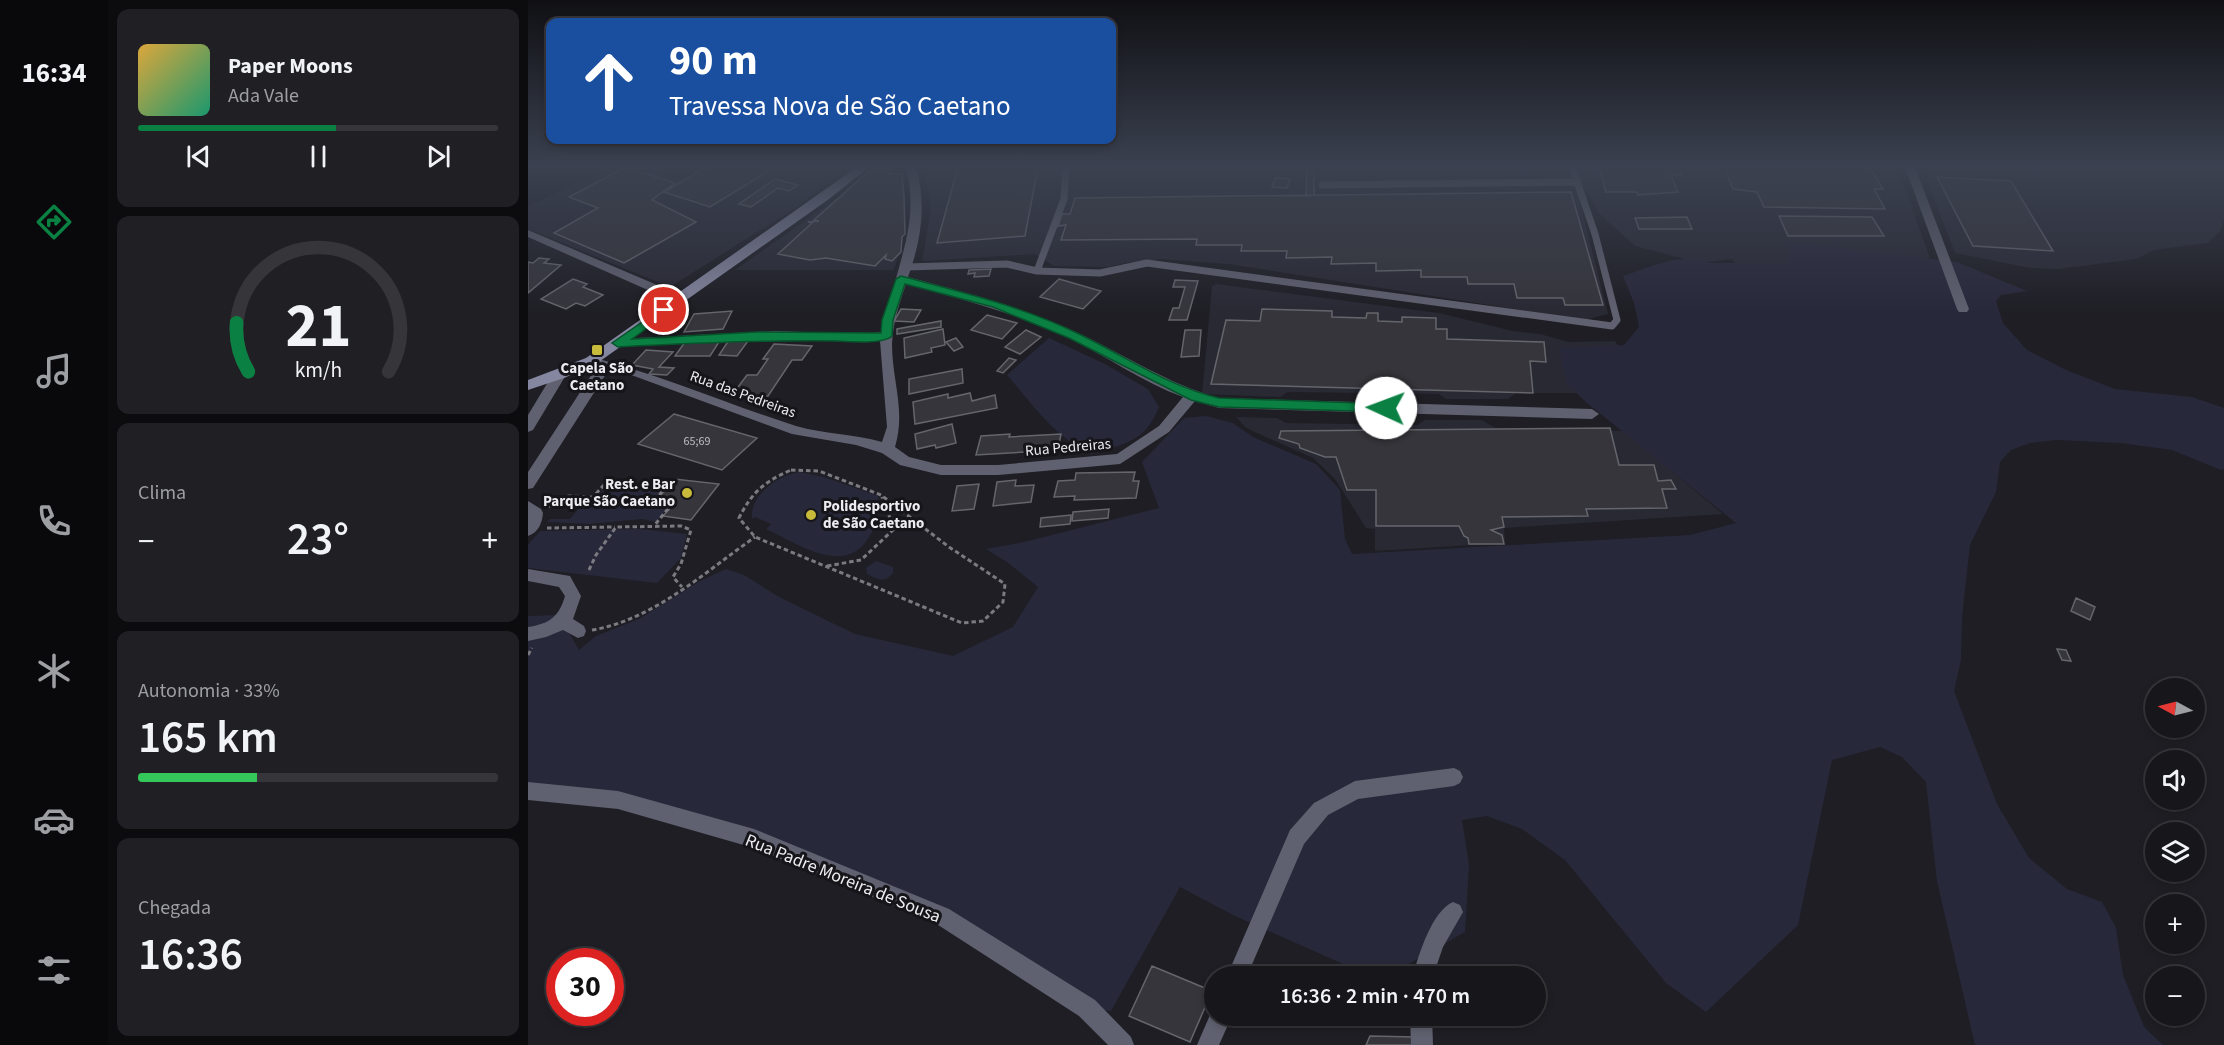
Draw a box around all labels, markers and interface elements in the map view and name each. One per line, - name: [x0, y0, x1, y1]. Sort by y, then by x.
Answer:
- text: 90 m: [669, 31, 758, 91]
- icon: ahead: [570, 42, 648, 120]
- text: Paper Moons: [228, 50, 353, 82]
- text: 16:34: [21, 54, 87, 93]
- text: Ada Vale: [228, 82, 299, 110]
- text: Travessa Nova de São Caetano: [669, 87, 1011, 126]
- icon: previous: [182, 140, 215, 173]
- icon: pause: [302, 140, 335, 173]
- icon: next: [422, 140, 455, 173]
- icon: directions: [33, 201, 75, 243]
- text: 21: [285, 282, 351, 371]
- pin: [638, 284, 689, 335]
- icon: arrive: [647, 293, 680, 326]
- marker: Capela São Caetano: [590, 343, 604, 357]
- icon: music: [33, 350, 75, 392]
- text: km/h: [294, 356, 342, 387]
- place label: Capela São Caetano: [561, 358, 633, 396]
- street label: Rua das Pedreiras: [687, 366, 799, 423]
- position arrow: [1354, 376, 1418, 440]
- house number: 65;69: [684, 433, 710, 450]
- street label: Rua Pedreiras: [1024, 433, 1112, 462]
- place label: Rest. e Bar Parque São Caetano: [543, 474, 675, 512]
- text: Clima: [138, 479, 186, 507]
- marker: Rest. e Bar Parque São Caetano: [680, 486, 694, 500]
- place label: Polidesportivo de São Caetano: [823, 496, 924, 534]
- icon: phone: [33, 500, 75, 542]
- text: 23°: [287, 508, 349, 572]
- marker: Polidesportivo de São Caetano: [804, 508, 818, 522]
- text: −: [138, 518, 154, 565]
- text: +: [482, 518, 498, 565]
- icon: climate: [33, 650, 75, 692]
- text: Autonomia · 33%: [138, 677, 280, 705]
- north arrow: [2145, 678, 2205, 738]
- map controls: [2145, 678, 2205, 1026]
- text: 165 km: [138, 706, 278, 770]
- button: sound: [2145, 750, 2205, 810]
- icon: car: [33, 799, 75, 841]
- button: layers: [2145, 822, 2205, 882]
- street label: Rua Padre Moreira de Sousa: [741, 828, 944, 929]
- text: Chegada: [138, 894, 211, 922]
- button: +: [2145, 894, 2205, 954]
- text: 16:36: [138, 923, 243, 987]
- speed limit sign: 30: [546, 948, 624, 1026]
- icon: filters: [33, 949, 75, 991]
- button: −: [2145, 966, 2205, 1026]
- text: 16:36 · 2 min · 470 m: [1280, 980, 1470, 1012]

